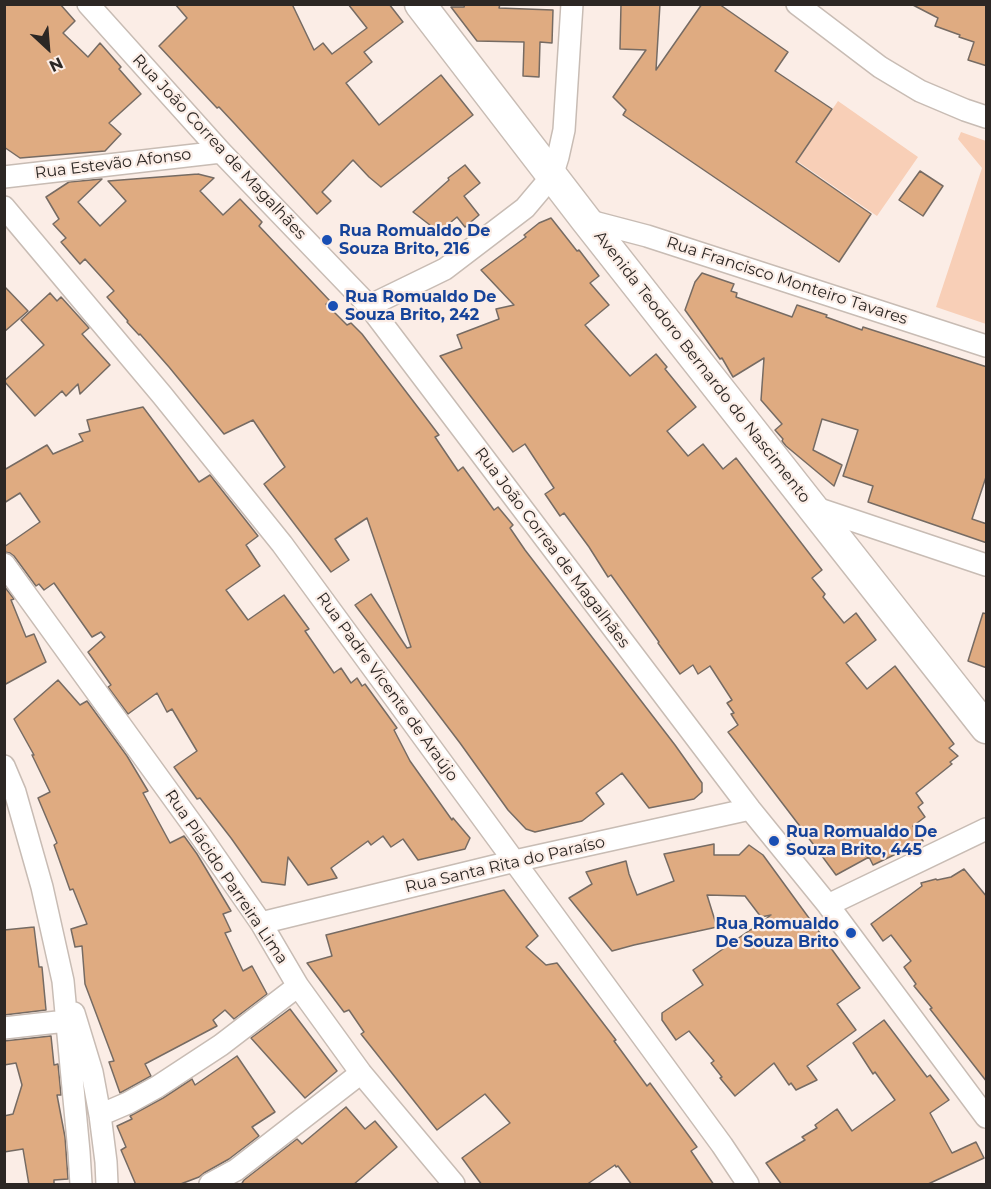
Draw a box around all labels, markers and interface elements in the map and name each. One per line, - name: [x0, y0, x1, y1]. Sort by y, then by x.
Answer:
- north arrow: [18, 18, 78, 78]
- street label: Rua João Correa de Magalhães: [128, 50, 310, 244]
- text: N: [46, 53, 66, 76]
- street label: Rua Estevão Afonso: [34, 145, 192, 183]
- place label: Rua Romualdo De Souza Brito, 216: [339, 221, 490, 259]
- street label: Avenida Teodoro Bernardo do Nascimento: [590, 227, 814, 507]
- marker: Rua Romualdo De Souza Brito, 216: [320, 233, 334, 247]
- street label: Rua Francisco Monteiro Tavares: [664, 233, 910, 329]
- place label: Rua Romualdo De Souza Brito, 242: [345, 287, 496, 325]
- marker: Rua Romualdo De Souza Brito, 242: [326, 299, 340, 313]
- street label: Rua João Correa de Magalhães: [470, 444, 634, 652]
- street label: Rua Padre Vicente de Araújo: [312, 589, 462, 785]
- street label: Rua Plácido Parreira Lima: [160, 786, 292, 968]
- place label: Rua Romualdo De Souza Brito, 445: [786, 822, 937, 860]
- street label: Rua Santa Rita do Paraíso: [403, 833, 607, 897]
- marker: Rua Romualdo De Souza Brito, 445: [767, 834, 781, 848]
- place label: Rua Romualdo De Souza Brito: [715, 914, 839, 952]
- marker: Rua Romualdo De Souza Brito: [844, 926, 858, 940]

